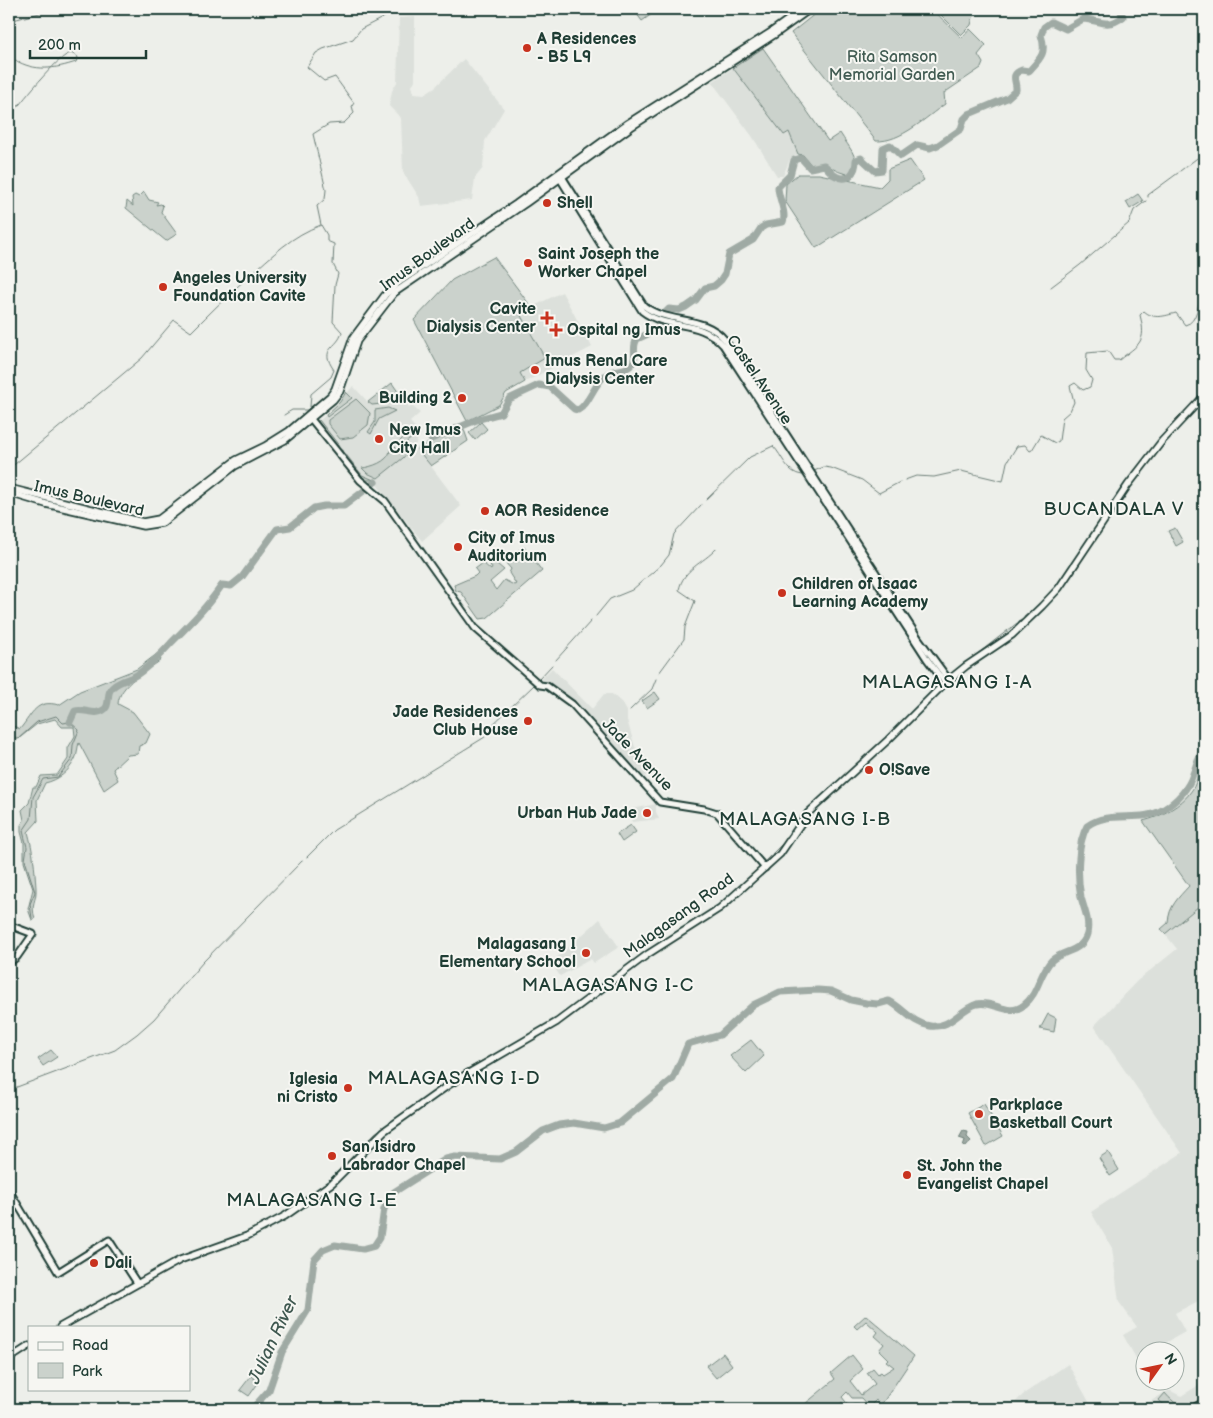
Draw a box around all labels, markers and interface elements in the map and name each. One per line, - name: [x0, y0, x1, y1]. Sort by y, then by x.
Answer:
- scale bar: [30, 28, 146, 60]
- place label: A Residences - B5 L9: [536, 30, 636, 67]
- text: 200 m: [38, 36, 81, 55]
- marker: A Residences - B5 L9: [521, 42, 533, 54]
- park label: Rita Samson Memorial Garden: [829, 48, 955, 85]
- place label: Shell: [557, 194, 593, 213]
- marker: Shell: [541, 197, 553, 209]
- street label: Imus Boulevard: [377, 214, 479, 296]
- place label: Saint Joseph the Worker Chapel: [538, 245, 659, 282]
- marker: Saint Joseph the Worker Chapel: [522, 257, 534, 269]
- place label: Angeles University Foundation Cavite: [172, 269, 307, 306]
- marker: Angeles University Foundation Cavite: [157, 281, 169, 293]
- place label: Cavite Dialysis Center: [426, 300, 537, 337]
- marker: Cavite Dialysis Center: [540, 311, 554, 325]
- place label: Ospital ng Imus: [567, 321, 681, 340]
- marker: Ospital ng Imus: [549, 323, 563, 337]
- street label: Castel Avenue: [722, 332, 796, 429]
- place label: Imus Renal Care Dialysis Center: [545, 352, 668, 389]
- marker: Imus Renal Care Dialysis Center: [529, 364, 541, 376]
- place label: Building 2: [379, 389, 452, 408]
- marker: Building 2: [456, 392, 468, 404]
- place label: New Imus City Hall: [389, 421, 461, 458]
- marker: New Imus City Hall: [373, 433, 385, 445]
- street label: Imus Boulevard: [32, 477, 146, 521]
- district label: BUCANDALA V: [1043, 498, 1185, 521]
- place label: AOR Residence: [494, 502, 609, 521]
- marker: AOR Residence: [479, 505, 491, 517]
- place label: City of Imus Auditorium: [467, 529, 555, 566]
- marker: City of Imus Auditorium: [452, 541, 464, 553]
- place label: Children of Isaac Learning Academy: [792, 575, 929, 612]
- marker: Children of Isaac Learning Academy: [776, 587, 788, 599]
- district label: MALAGASANG I-A: [862, 671, 1032, 694]
- place label: Jade Residences Club House: [393, 703, 518, 740]
- marker: Jade Residences Club House: [522, 715, 534, 727]
- street label: Jade Avenue: [598, 715, 677, 796]
- place label: O!Save: [879, 761, 930, 780]
- marker: O!Save: [863, 764, 875, 776]
- place label: Urban Hub Jade: [517, 804, 637, 823]
- marker: Urban Hub Jade: [641, 807, 653, 819]
- district label: MALAGASANG I-B: [719, 808, 891, 831]
- street label: Malagasang Road: [620, 870, 738, 962]
- place label: Malagasang I Elementary School: [439, 935, 576, 972]
- marker: Malagasang I Elementary School: [580, 947, 592, 959]
- district label: MALAGASANG I-C: [522, 974, 694, 997]
- district label: MALAGASANG I-D: [367, 1067, 541, 1090]
- place label: Iglesia ni Cristo: [277, 1070, 338, 1107]
- marker: Iglesia ni Cristo: [342, 1082, 354, 1094]
- place label: Parkplace Basketball Court: [989, 1096, 1113, 1133]
- marker: Parkplace Basketball Court: [973, 1108, 985, 1120]
- place label: San Isidro Labrador Chapel: [342, 1138, 466, 1175]
- marker: San Isidro Labrador Chapel: [326, 1150, 338, 1162]
- place label: St. John the Evangelist Chapel: [917, 1157, 1048, 1194]
- marker: St. John the Evangelist Chapel: [901, 1169, 913, 1181]
- district label: MALAGASANG I-E: [226, 1189, 398, 1212]
- place label: Dali: [104, 1254, 132, 1273]
- marker: Dali: [88, 1257, 100, 1269]
- water label: Julian River: [243, 1291, 303, 1388]
- legend: [28, 1326, 190, 1390]
- text: Road: [72, 1336, 108, 1355]
- north arrow: [1136, 1340, 1186, 1390]
- text: N: [1160, 1350, 1180, 1368]
- text: Park: [72, 1362, 103, 1381]

